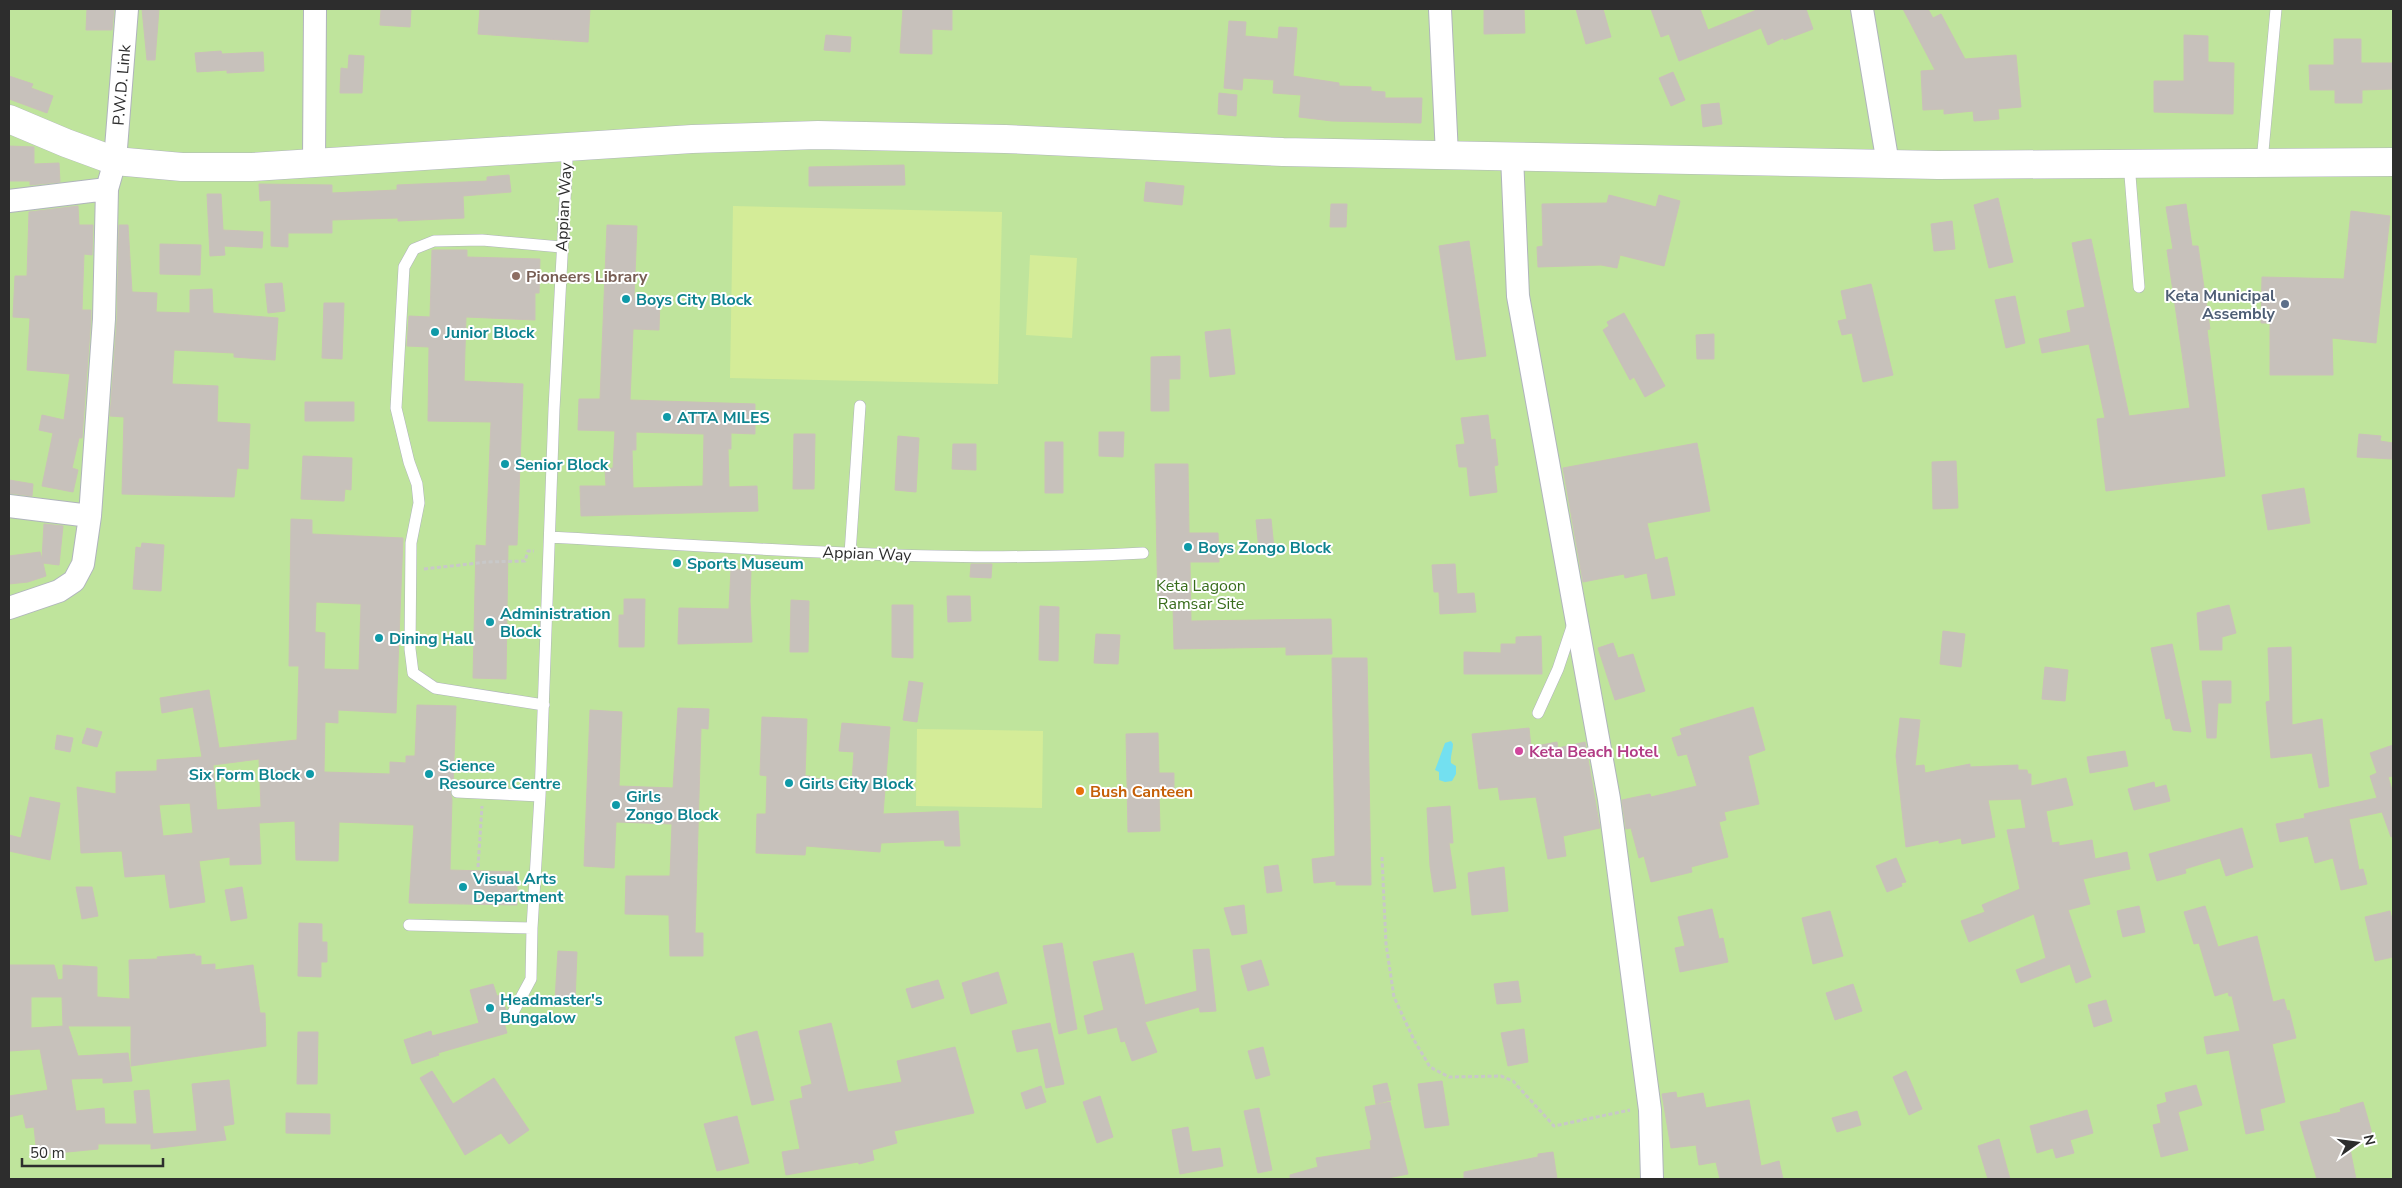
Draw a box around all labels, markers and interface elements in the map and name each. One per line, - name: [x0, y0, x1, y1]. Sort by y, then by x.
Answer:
- street label: P.W.D. Link: [108, 43, 137, 126]
- street label: Appian Way: [551, 161, 577, 252]
- place label: Pioneers Library: [526, 266, 648, 288]
- marker: Pioneers Library: [510, 270, 522, 282]
- place label: Keta Municipal Assembly: [2165, 285, 2276, 325]
- place label: Boys City Block: [636, 289, 752, 311]
- marker: Boys City Block: [620, 293, 632, 305]
- marker: Keta Municipal Assembly: [2279, 298, 2291, 310]
- place label: Junior Block: [444, 322, 535, 344]
- marker: Junior Block: [429, 326, 441, 338]
- place label: ATTA MILES: [677, 407, 770, 429]
- marker: ATTA MILES: [661, 411, 673, 423]
- place label: Senior Block: [515, 454, 609, 476]
- marker: Senior Block: [499, 458, 511, 470]
- place label: Boys Zongo Block: [1198, 537, 1331, 559]
- street label: Appian Way: [822, 541, 913, 567]
- marker: Boys Zongo Block: [1182, 541, 1194, 553]
- place label: Sports Museum: [687, 553, 804, 575]
- marker: Sports Museum: [671, 557, 683, 569]
- park label: Keta Lagoon Ramsar Site: [1156, 575, 1246, 615]
- place label: Administration Block: [500, 603, 611, 643]
- marker: Administration Block: [484, 616, 496, 628]
- place label: Dining Hall: [389, 628, 473, 650]
- marker: Dining Hall: [373, 632, 385, 644]
- place label: Keta Beach Hotel: [1529, 741, 1658, 763]
- marker: Keta Beach Hotel: [1513, 745, 1525, 757]
- place label: Science Resource Centre: [439, 755, 561, 795]
- place label: Six Form Block: [189, 764, 300, 786]
- marker: Six Form Block: [304, 768, 316, 780]
- marker: Science Resource Centre: [423, 768, 435, 780]
- place label: Girls City Block: [799, 773, 914, 795]
- marker: Girls City Block: [783, 777, 795, 789]
- place label: Bush Canteen: [1090, 781, 1193, 803]
- marker: Bush Canteen: [1074, 785, 1086, 797]
- place label: Girls Zongo Block: [626, 786, 719, 826]
- marker: Girls Zongo Block: [610, 799, 622, 811]
- place label: Visual Arts Department: [472, 868, 564, 908]
- marker: Visual Arts Department: [457, 881, 469, 893]
- place label: Headmaster's Bungalow: [500, 989, 603, 1029]
- marker: Headmaster's Bungalow: [484, 1002, 496, 1014]
- north arrow: [2332, 1118, 2382, 1168]
- text: N: [2359, 1133, 2380, 1147]
- scale bar: [22, 1136, 164, 1168]
- text: 50 m: [30, 1143, 65, 1163]

